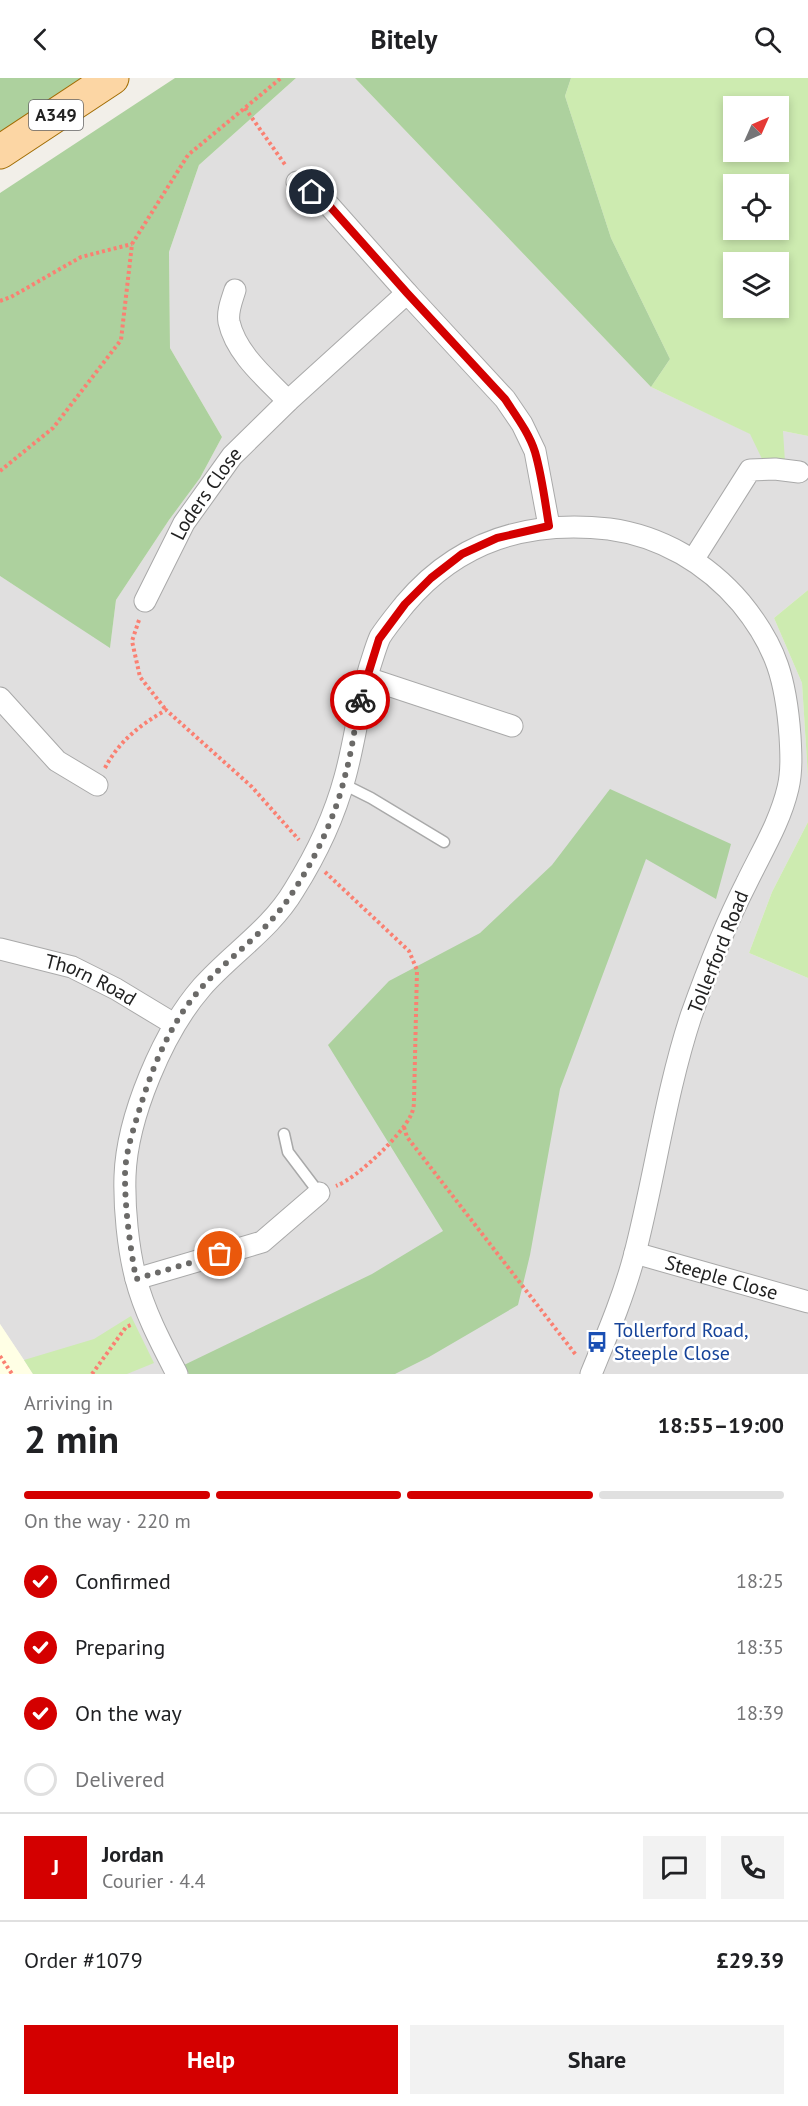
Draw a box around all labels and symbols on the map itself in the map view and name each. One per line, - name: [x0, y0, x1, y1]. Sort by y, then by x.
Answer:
- north arrow: [723, 96, 789, 162]
- road number: A349: [29, 100, 83, 130]
- pin: [286, 166, 337, 217]
- street label: Loders Close: [165, 441, 247, 544]
- courier: [330, 670, 390, 730]
- street label: Tollerford Road: [682, 887, 754, 1017]
- street label: Thorn Road: [42, 948, 141, 1011]
- pin: [194, 1228, 245, 1279]
- street label: Steeple Close: [662, 1249, 781, 1306]
- place label: Tollerford Road, Steeple Close: [614, 1317, 749, 1366]
- bus stop icon: Tollerford Road, Steeple Close: [585, 1330, 609, 1354]

